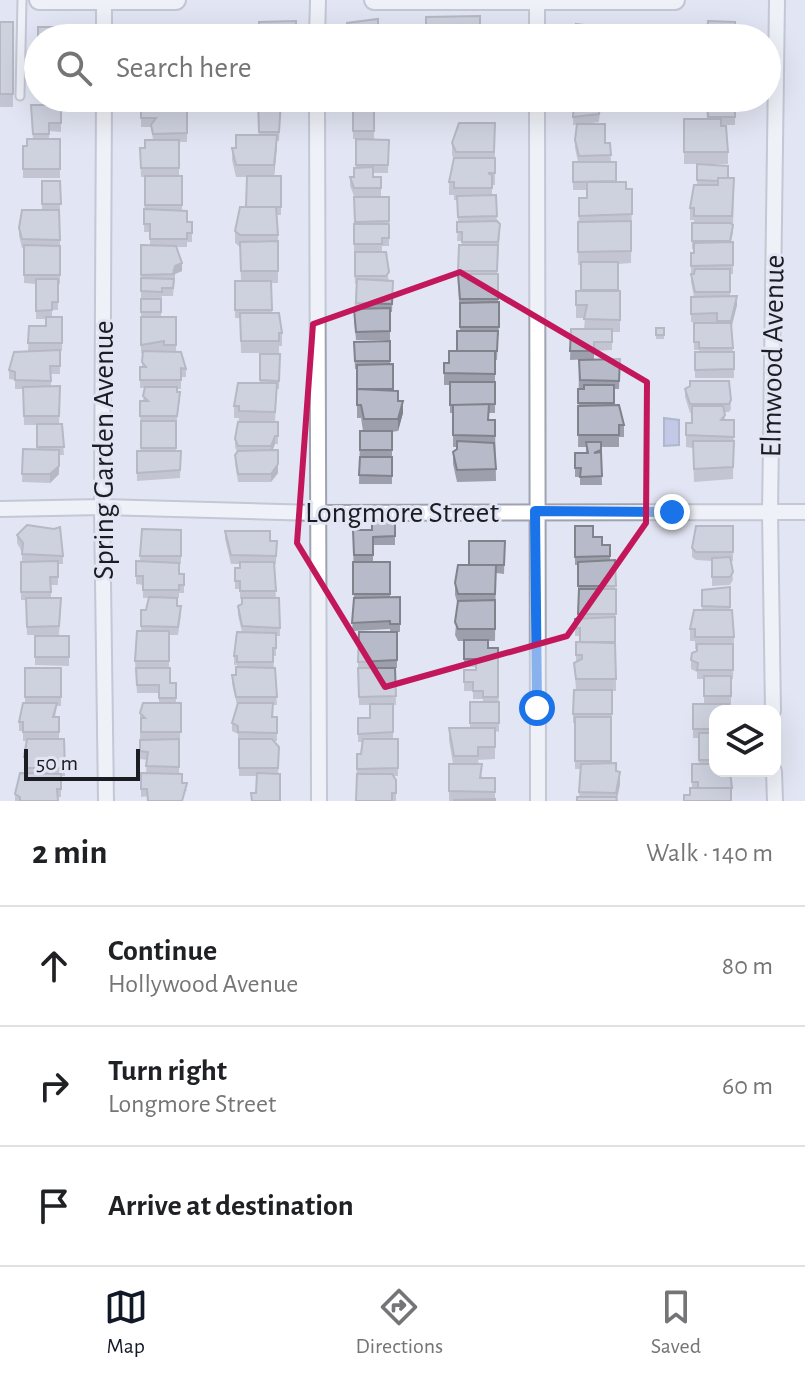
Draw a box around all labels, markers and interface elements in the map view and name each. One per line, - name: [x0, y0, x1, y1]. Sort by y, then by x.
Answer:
- search box: [24, 24, 781, 112]
- icon: search: [52, 46, 96, 90]
- text: Search here: [116, 53, 252, 83]
- street label: Elmwood Avenue: [756, 255, 790, 458]
- street label: Spring Garden Avenue: [89, 320, 119, 580]
- route end: [654, 494, 690, 530]
- street label: Longmore Street: [305, 498, 499, 528]
- route start: [519, 690, 555, 726]
- map controls: [709, 705, 781, 777]
- button: layers: [709, 705, 781, 777]
- scale bar: [24, 745, 140, 781]
- text: 50 m: [36, 752, 78, 774]
- text: 2 min: [32, 836, 107, 870]
- text: Walk · 140 m: [646, 840, 773, 866]
- text: Continue: [108, 936, 217, 966]
- icon: ahead: [32, 944, 76, 988]
- text: 80 m: [722, 953, 773, 979]
- text: Hollywood Avenue: [108, 971, 298, 997]
- text: Turn right: [108, 1056, 227, 1086]
- icon: right: [32, 1064, 76, 1108]
- text: 60 m: [722, 1073, 773, 1099]
- text: Longmore Street: [108, 1091, 276, 1117]
- icon: arrive: [32, 1184, 76, 1228]
- text: Arrive at destination: [108, 1191, 354, 1221]
- tab: Map: [104, 1285, 148, 1359]
- tab: Directions: [355, 1285, 443, 1359]
- tab: Saved: [651, 1285, 701, 1359]

